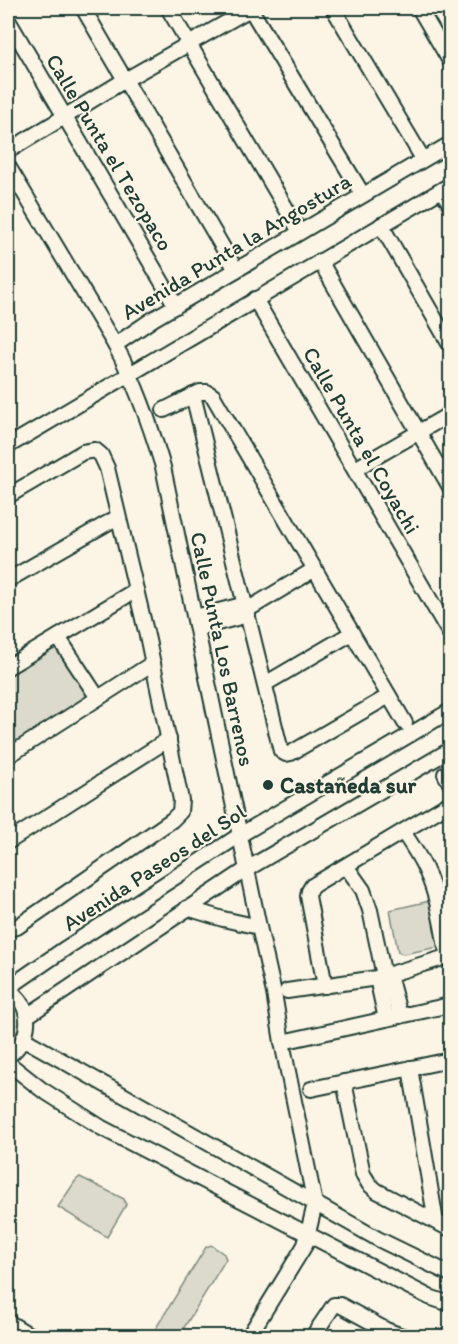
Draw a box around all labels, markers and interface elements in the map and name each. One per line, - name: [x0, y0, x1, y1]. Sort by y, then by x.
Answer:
- street label: Calle Punta el Tezopaco: [40, 49, 179, 256]
- street label: Avenida Punta la Angostura: [117, 167, 356, 326]
- street label: Calle Punta el Coyachi: [297, 342, 426, 539]
- street label: Calle Punta Los Barrenos: [184, 529, 261, 769]
- place label: Castañeda sur: [280, 772, 417, 799]
- marker: Castañeda sur: [261, 778, 275, 792]
- street label: Avenida Paseos del Sol: [58, 798, 251, 937]

